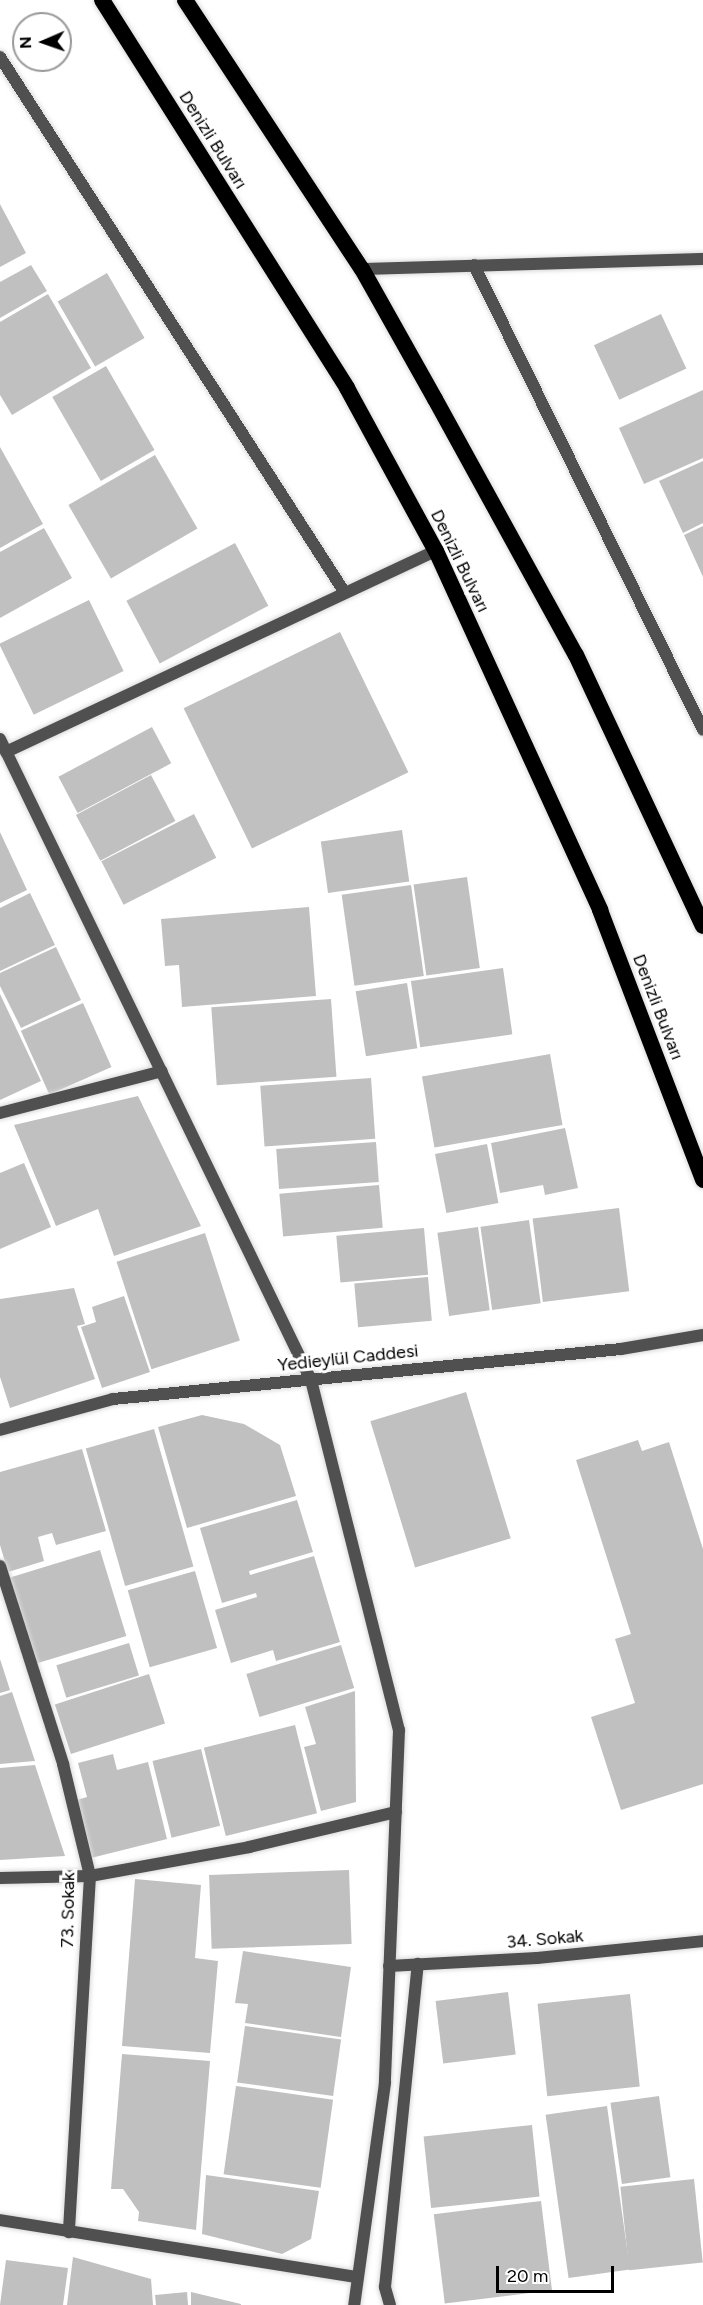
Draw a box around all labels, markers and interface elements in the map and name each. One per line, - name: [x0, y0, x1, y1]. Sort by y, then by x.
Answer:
- north arrow: [12, 12, 72, 72]
- text: N: [16, 36, 35, 49]
- street label: Denizli Bulvarı: [174, 87, 252, 193]
- street label: Denizli Bulvarı: [426, 506, 494, 616]
- street label: Denizli Bulvarı: [628, 951, 688, 1063]
- street label: Yedieylül Caddesi: [277, 1340, 419, 1376]
- street label: 73. Sokak: [57, 1872, 79, 1948]
- street label: 34. Sokak: [506, 1925, 584, 1953]
- scale bar: [499, 2254, 618, 2292]
- text: 20 m: [507, 2265, 548, 2287]

